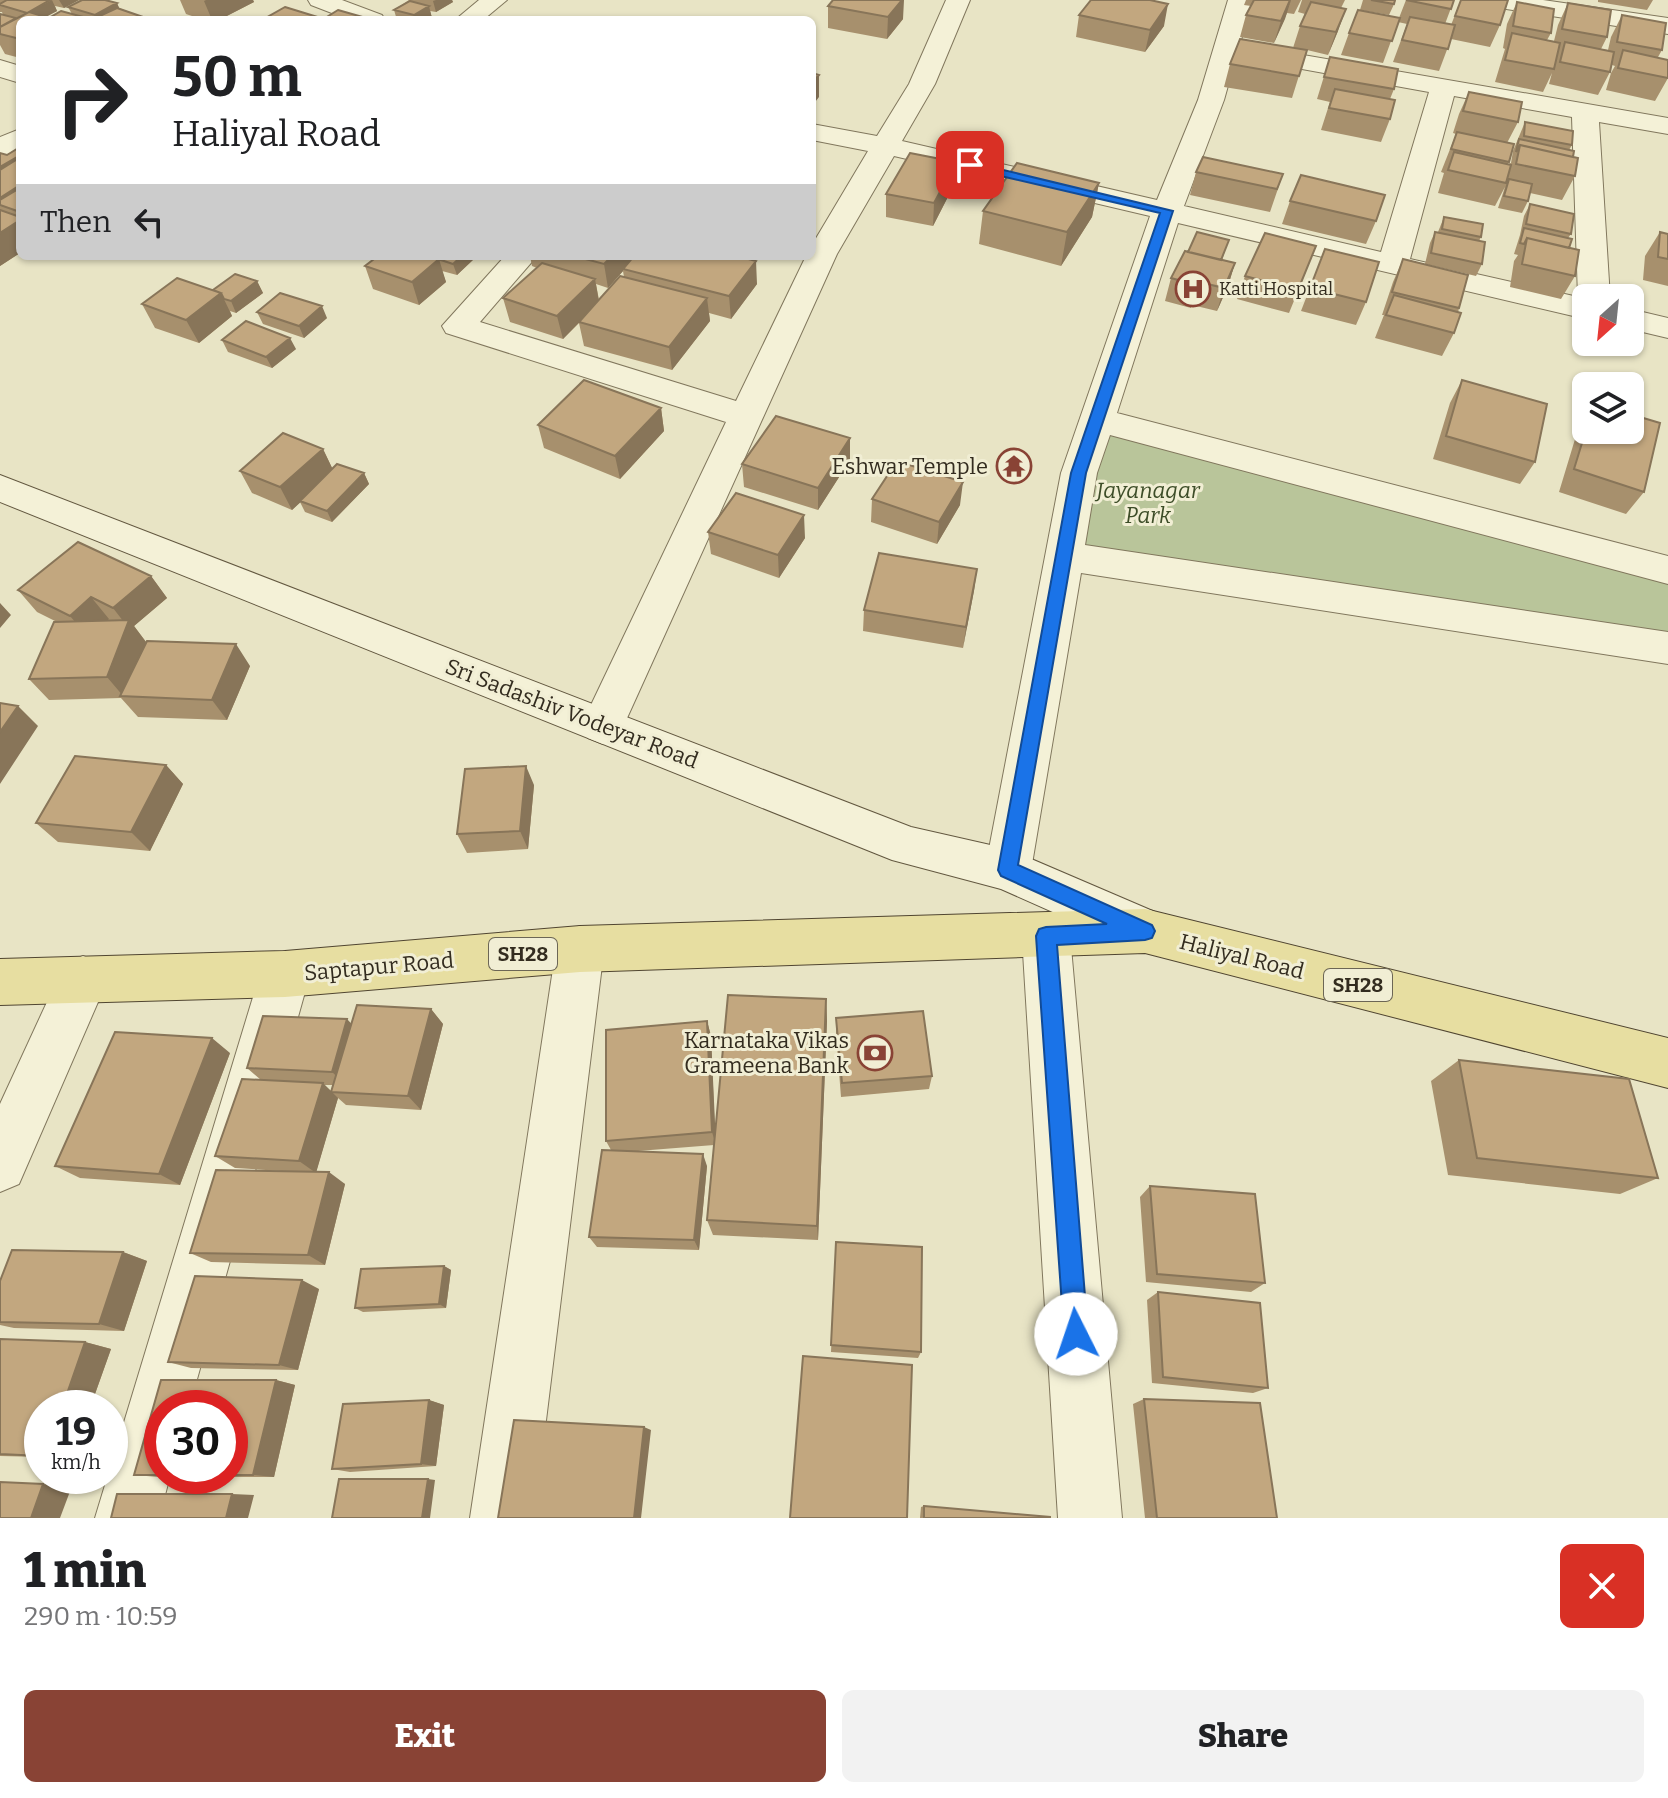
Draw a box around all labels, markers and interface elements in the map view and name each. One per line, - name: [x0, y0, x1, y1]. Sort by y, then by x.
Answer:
- text: 50 m: [172, 44, 302, 111]
- icon: right: [40, 48, 144, 152]
- text: Haliyal Road: [172, 112, 381, 156]
- pin: [936, 131, 1004, 199]
- icon: arrive: [948, 143, 992, 187]
- icon: left: [127, 200, 171, 244]
- text: Then: [40, 204, 111, 240]
- hospital icon: Katti Hospital: [1174, 270, 1212, 308]
- place label: Katti Hospital: [1219, 278, 1333, 300]
- north arrow: [1572, 284, 1644, 356]
- map controls: [1572, 284, 1644, 444]
- button: layers: [1572, 372, 1644, 444]
- temple icon: Eshwar Temple: [995, 447, 1033, 485]
- place label: Eshwar Temple: [831, 453, 988, 480]
- park label: Jayanagar Park: [1094, 477, 1201, 529]
- street label: Sri Sadashiv Vodeyar Road: [442, 653, 702, 774]
- street label: Haliyal Road: [1177, 928, 1307, 985]
- road number: SH28: [489, 938, 557, 970]
- street label: Saptapur Road: [303, 947, 455, 986]
- road number: SH28: [1324, 969, 1392, 1001]
- place label: Karnataka Vikas Grameena Bank: [684, 1027, 850, 1079]
- bank icon: Karnataka Vikas Grameena Bank: [856, 1034, 894, 1072]
- position arrow: [1034, 1292, 1118, 1376]
- speed limit sign: 30: [144, 1390, 248, 1494]
- text: 19: [56, 1408, 96, 1456]
- text: km/h: [51, 1450, 101, 1474]
- text: 1 min: [24, 1542, 146, 1600]
- button: close: [1560, 1544, 1644, 1628]
- text: 290 m · 10:59: [24, 1601, 178, 1632]
- button: Exit: [24, 1690, 826, 1782]
- button: Share: [842, 1690, 1644, 1782]

